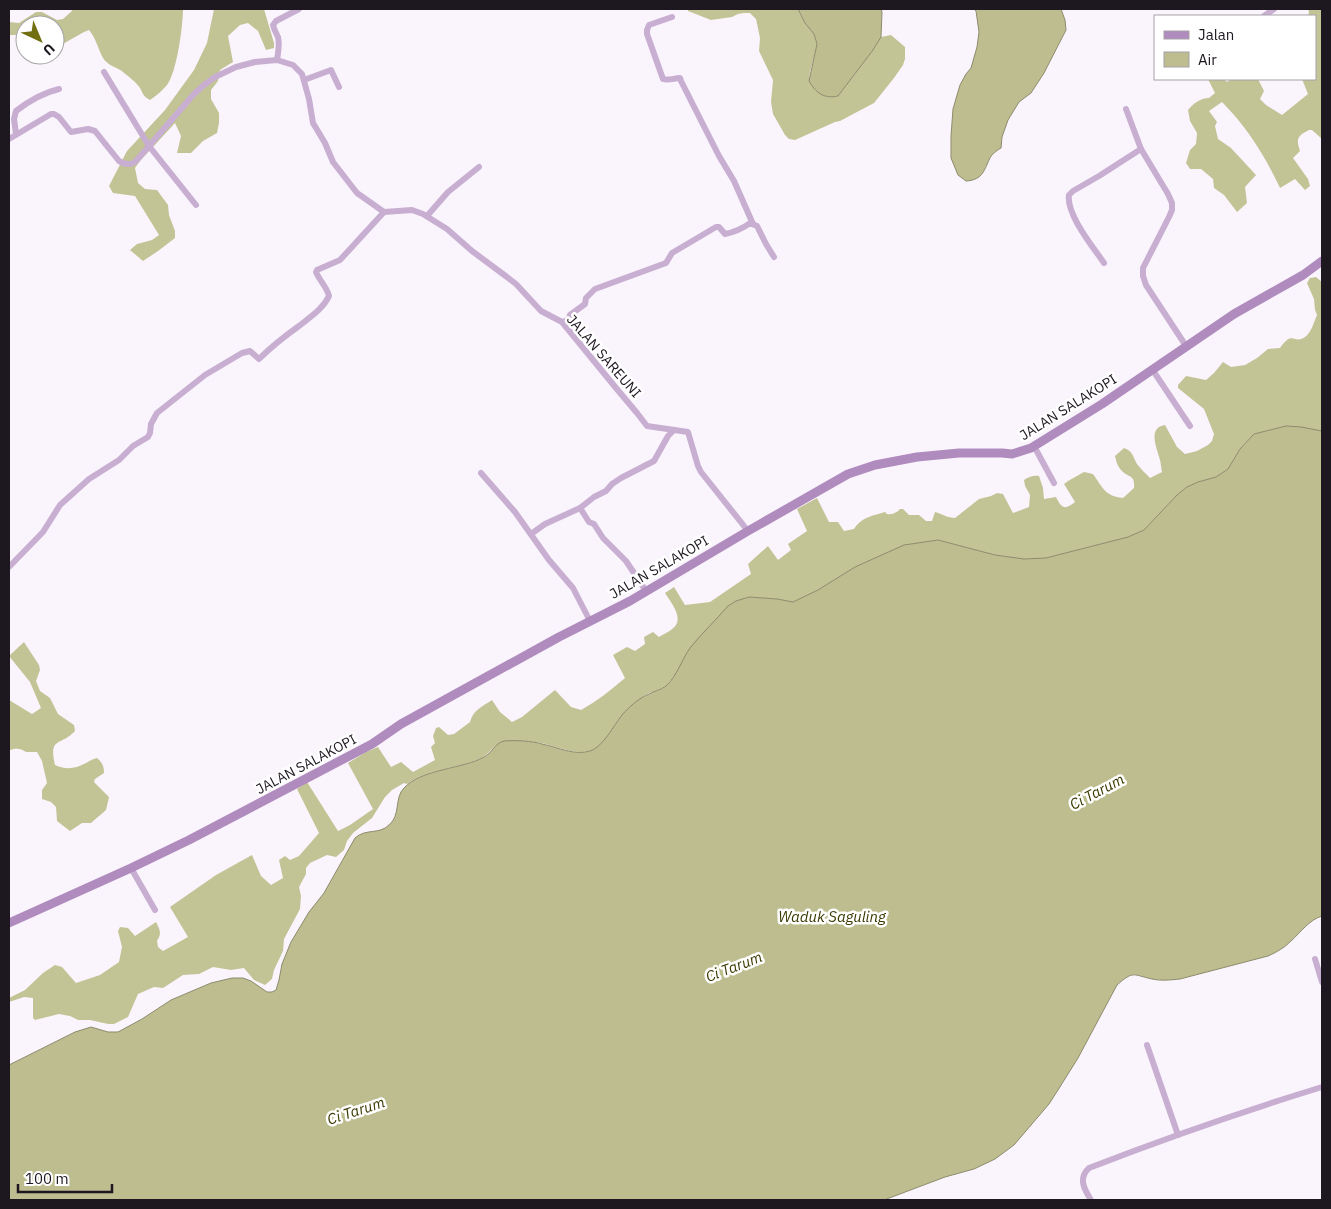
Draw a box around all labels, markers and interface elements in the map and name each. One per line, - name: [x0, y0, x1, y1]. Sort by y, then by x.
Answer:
- north arrow: [15, 15, 65, 65]
- legend: [1154, 15, 1316, 80]
- text: Jalan: [1198, 25, 1234, 44]
- text: U: [39, 40, 59, 59]
- text: Air: [1198, 50, 1217, 69]
- street label: JALAN SAREUNI: [563, 311, 645, 401]
- street label: JALAN SALAKOPI: [1016, 370, 1120, 444]
- street label: JALAN SALAKOPI: [606, 531, 712, 603]
- street label: JALAN SALAKOPI: [253, 730, 359, 798]
- water label: Ci Tarum: [1066, 769, 1127, 814]
- water label: Waduk Saguling: [778, 907, 887, 926]
- water label: Ci Tarum: [703, 947, 765, 986]
- water label: Ci Tarum: [325, 1092, 387, 1129]
- scale bar: [18, 1162, 111, 1194]
- text: 100 m: [25, 1169, 69, 1188]

